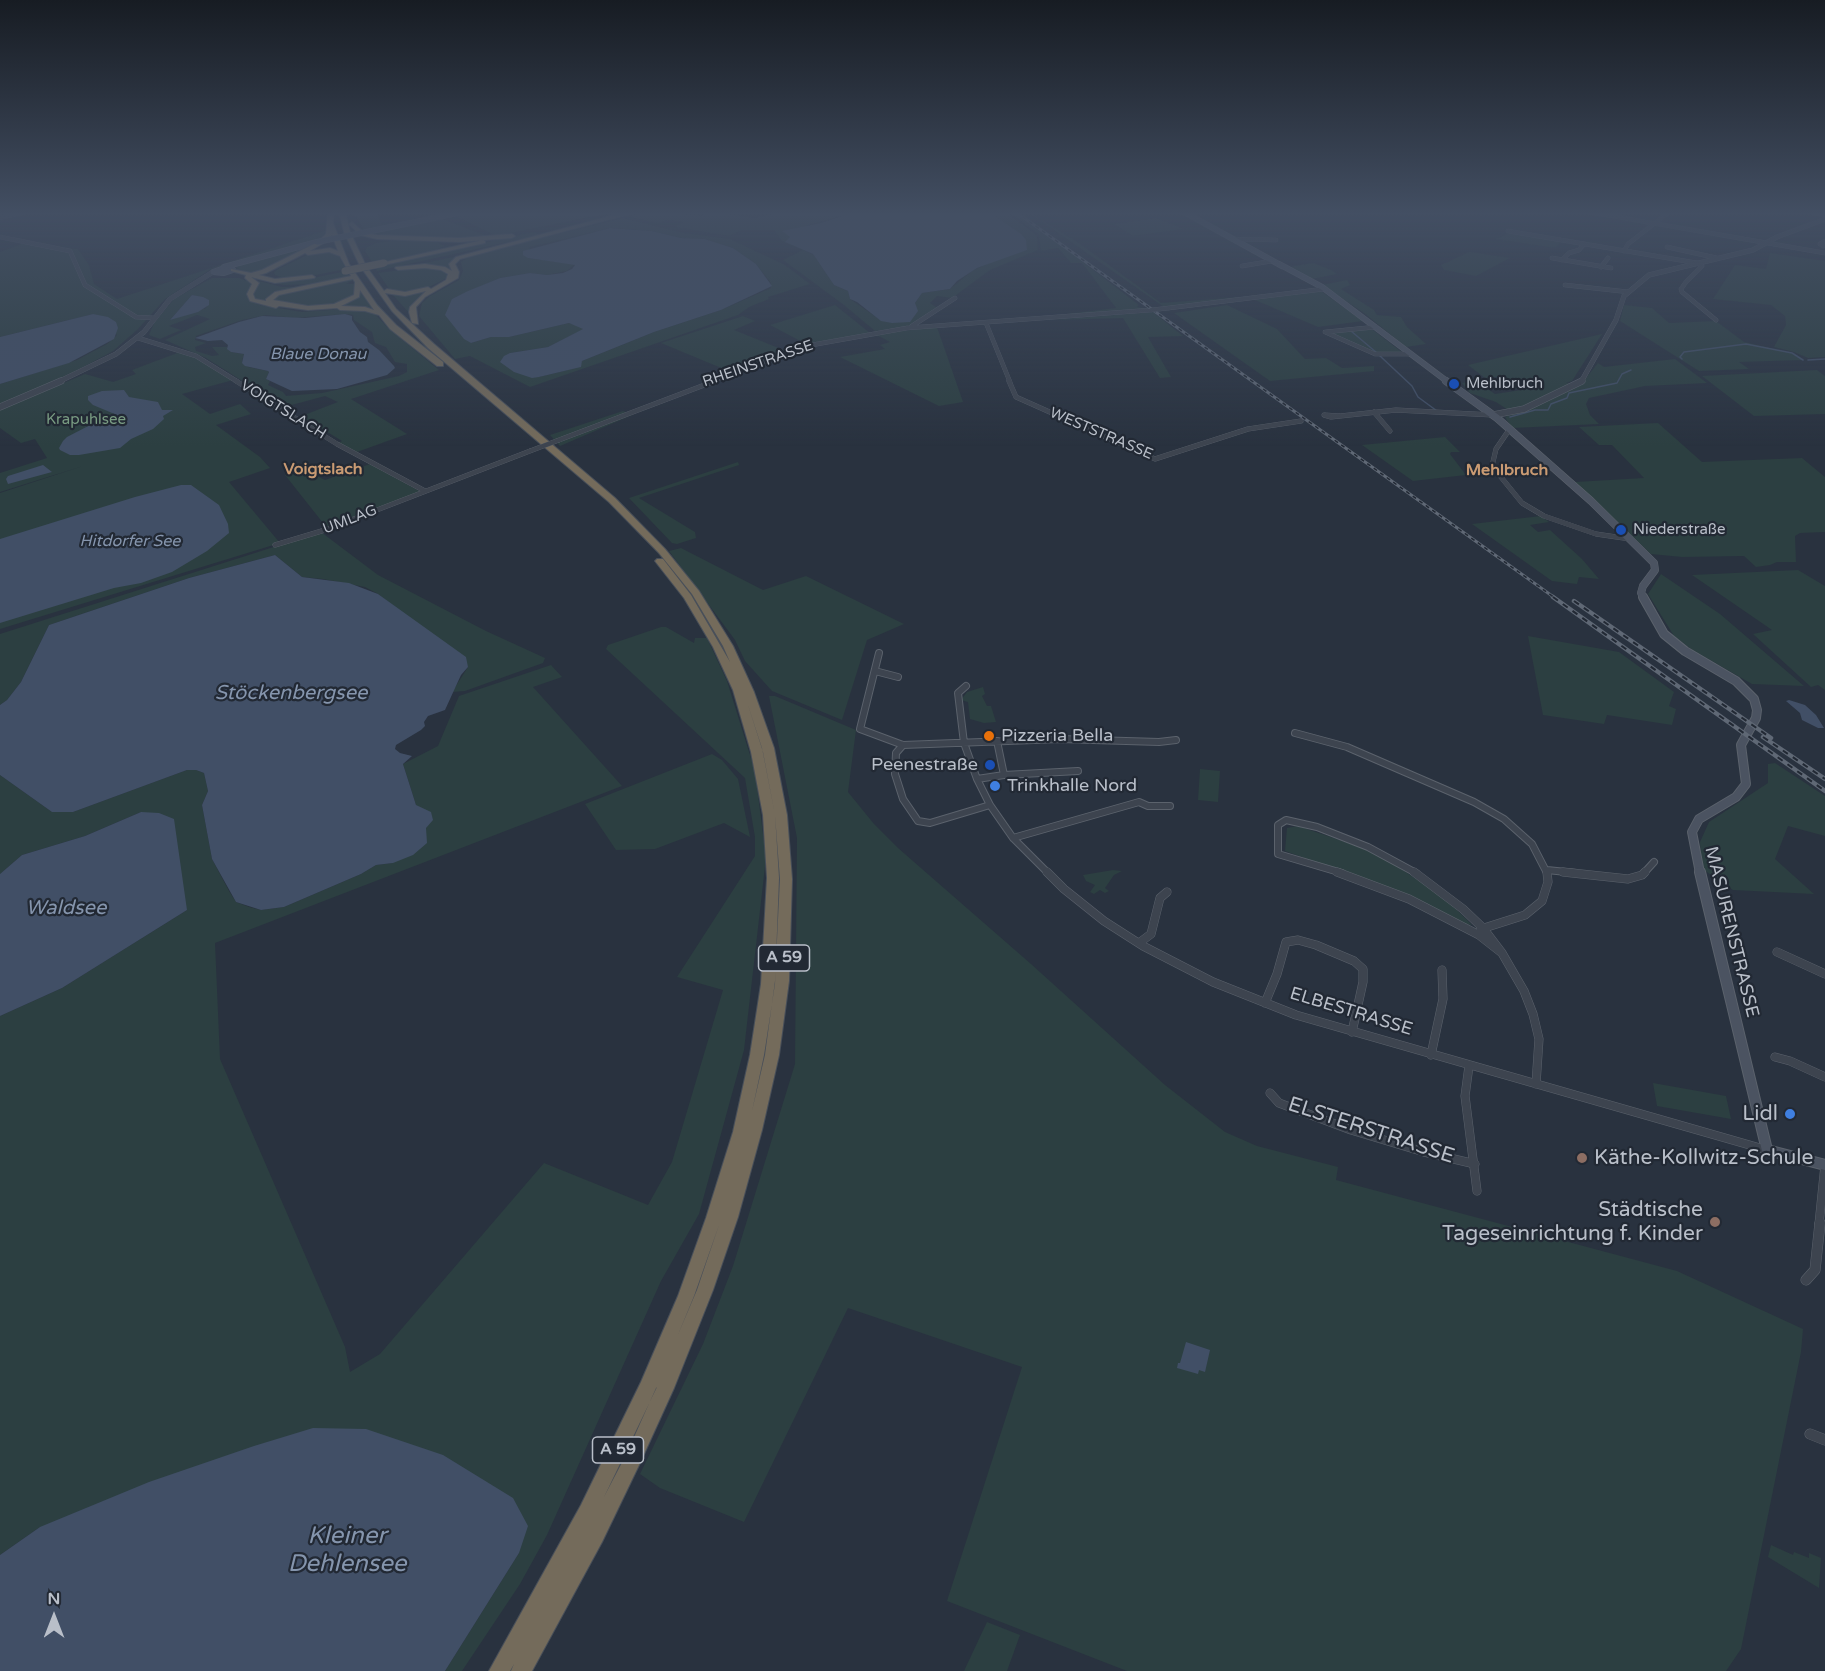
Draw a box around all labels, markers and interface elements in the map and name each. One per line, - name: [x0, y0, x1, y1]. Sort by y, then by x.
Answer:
- street label: RHEINSTRASSE: [700, 337, 816, 391]
- water label: Blaue Donau: [270, 345, 366, 365]
- place label: Mehlbruch: [1466, 375, 1543, 393]
- street label: VOIGTSLACH: [237, 377, 329, 443]
- marker: Mehlbruch: [1447, 377, 1461, 391]
- street label: WESTSTRASSE: [1047, 404, 1155, 464]
- park label: Krapuhlsee: [46, 411, 126, 429]
- district label: Voigtslach: [283, 460, 363, 480]
- district label: Mehlbruch: [1466, 461, 1548, 481]
- street label: UMLAG: [320, 501, 380, 539]
- place label: Niederstraße: [1633, 521, 1725, 539]
- marker: Niederstraße: [1614, 523, 1628, 537]
- water label: Hitdorfer See: [80, 532, 180, 552]
- water label: Stöckenbergsee: [215, 682, 367, 706]
- place label: Pizzeria Bella: [1001, 725, 1113, 747]
- marker: Pizzeria Bella: [982, 729, 996, 743]
- place label: Peenestraße: [871, 754, 978, 776]
- marker: Peenestraße: [983, 758, 997, 772]
- place label: Trinkhalle Nord: [1007, 775, 1137, 797]
- marker: Trinkhalle Nord: [988, 779, 1002, 793]
- street label: MASURENSTRASSE: [1699, 844, 1763, 1020]
- water label: Waldsee: [26, 897, 106, 921]
- road number: A 59: [758, 945, 810, 971]
- street label: ELBESTRASSE: [1287, 983, 1415, 1041]
- street label: ELSTERSTRASSE: [1285, 1092, 1457, 1170]
- place label: Lidl: [1742, 1101, 1778, 1127]
- marker: Lidl: [1783, 1107, 1797, 1121]
- place label: Käthe-Kollwitz-Schule: [1594, 1145, 1813, 1171]
- marker: Käthe-Kollwitz-Schule: [1575, 1151, 1589, 1165]
- place label: Städtische Tageseinrichtung f. Kinder: [1442, 1197, 1703, 1247]
- marker: Städtische Tageseinrichtung f. Kinder: [1708, 1215, 1722, 1229]
- road number: A 59: [592, 1437, 644, 1463]
- water label: Kleiner Dehlensee: [288, 1523, 406, 1579]
- north arrow: [24, 1587, 84, 1647]
- text: N: [48, 1589, 60, 1609]

